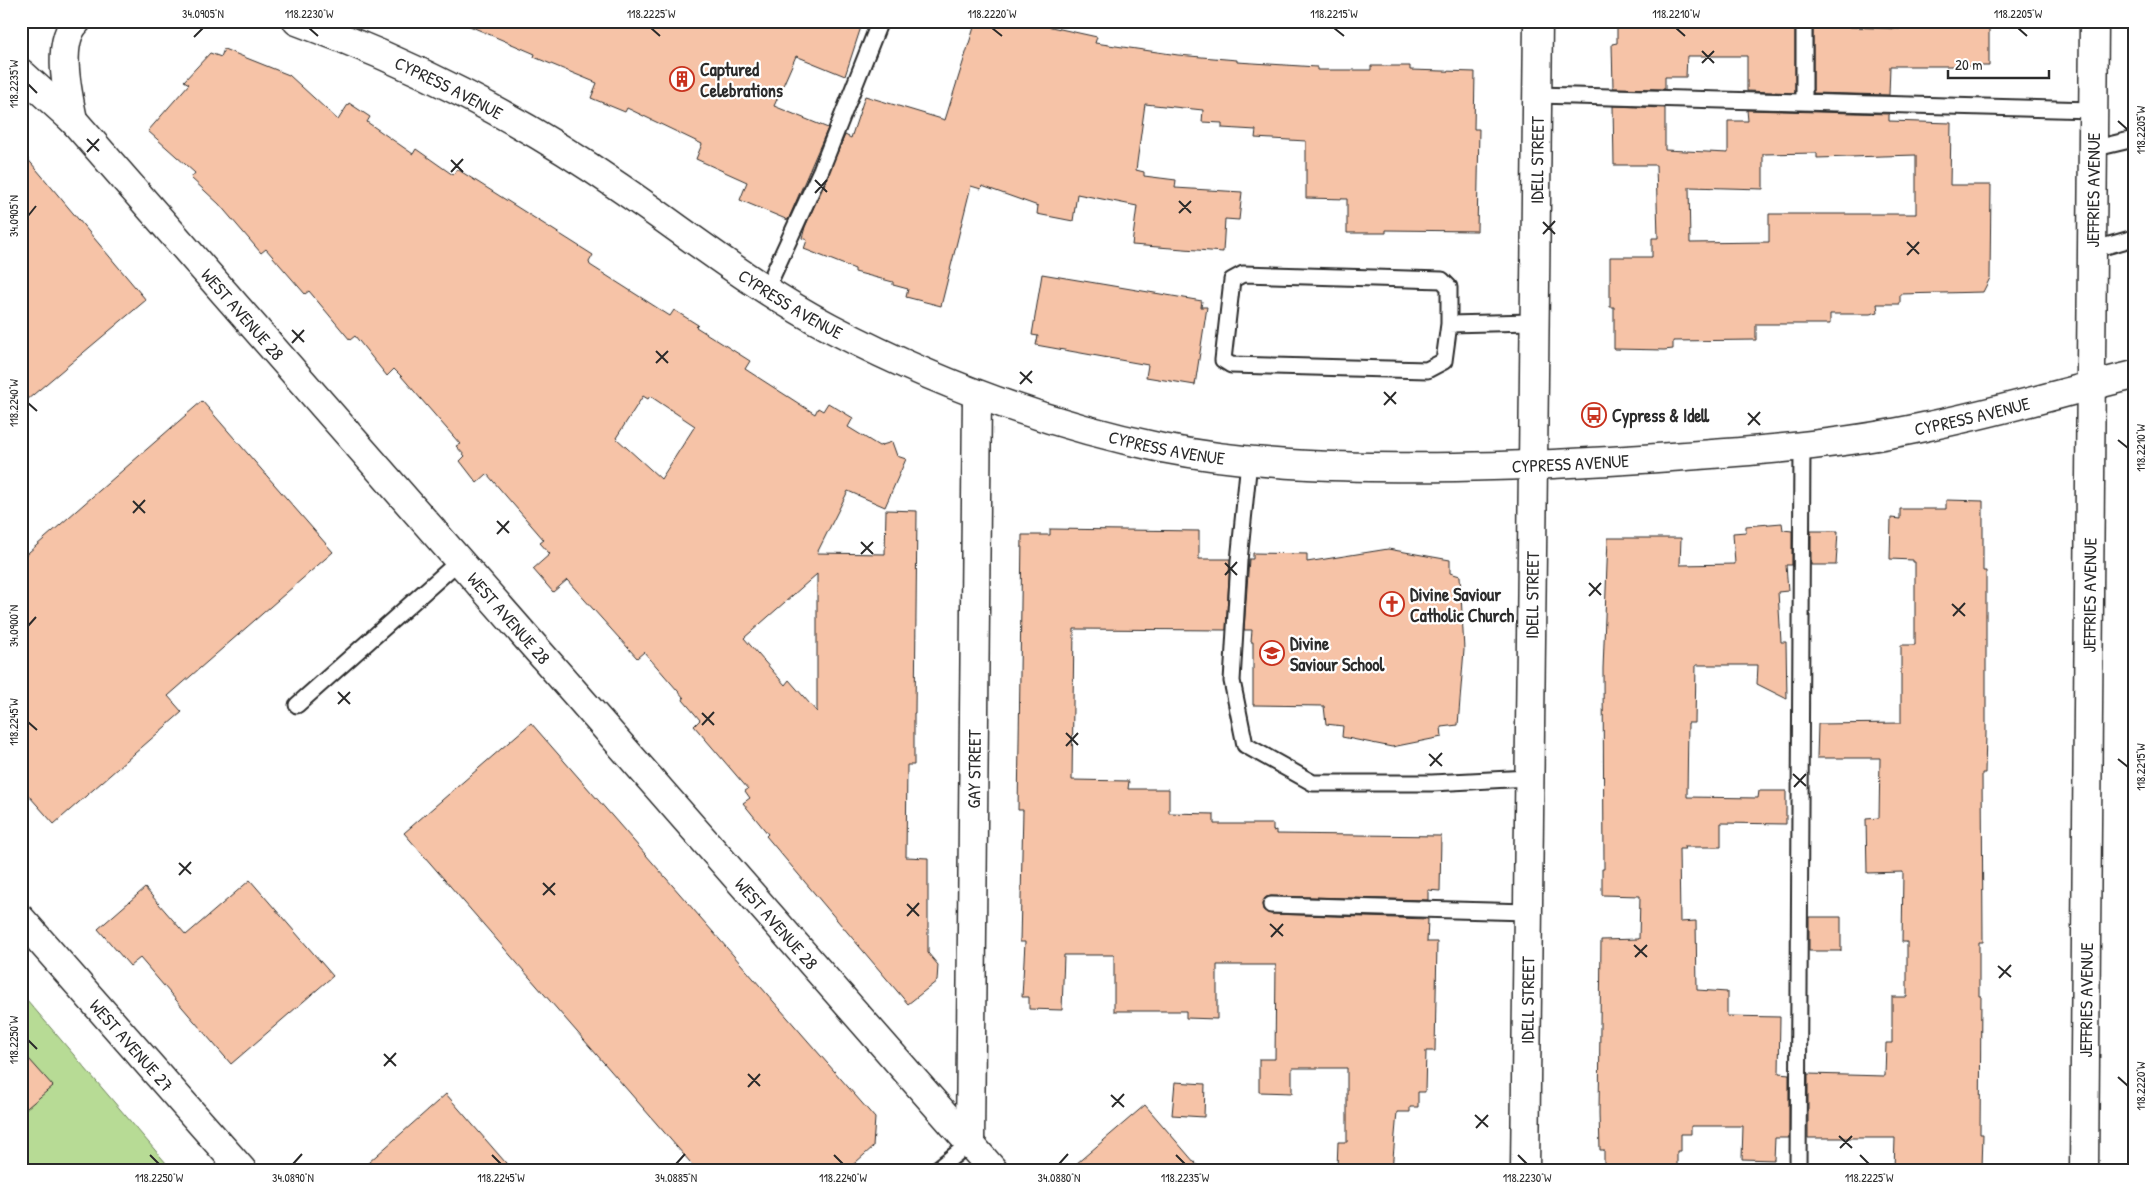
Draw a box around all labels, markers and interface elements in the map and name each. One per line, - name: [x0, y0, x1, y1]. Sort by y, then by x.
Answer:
- text: 34.0905°N: [182, 5, 224, 22]
- text: 118.2230°W: [285, 5, 334, 22]
- text: 118.2225°W: [627, 5, 676, 22]
- text: 118.2220°W: [968, 5, 1017, 22]
- text: 118.2215°W: [1310, 5, 1358, 22]
- text: 118.2210°W: [1652, 5, 1700, 22]
- text: 118.2205°W: [1994, 5, 2043, 22]
- scale bar: [1948, 48, 2049, 80]
- street label: CYPRESS AVENUE: [391, 50, 508, 125]
- text: 20 m: [1955, 54, 1982, 75]
- place label: Captured Celebrations: [700, 57, 783, 103]
- text: 118.2235°W: [5, 59, 22, 108]
- building icon: Captured Celebrations: [669, 66, 695, 92]
- text: 118.2205°W: [2132, 105, 2149, 154]
- street label: IDELL STREET: [1523, 116, 1549, 204]
- street label: JEFFRIES AVENUE: [2080, 132, 2106, 248]
- text: 34.0905°N: [5, 195, 22, 237]
- street label: WEST AVENUE 28: [196, 263, 290, 365]
- street label: CYPRESS AVENUE: [734, 263, 847, 345]
- text: 118.2240°W: [5, 379, 22, 427]
- street label: CYPRESS AVENUE: [1912, 390, 2032, 441]
- bus stop icon: Cypress & Idell: [1581, 402, 1607, 428]
- place label: Cypress & Idell: [1612, 403, 1710, 429]
- street label: CYPRESS AVENUE: [1106, 424, 1226, 470]
- text: 118.2210°W: [2132, 424, 2149, 472]
- street label: CYPRESS AVENUE: [1511, 447, 1630, 478]
- street label: JEFFRIES AVENUE: [2076, 537, 2102, 653]
- street label: IDELL STREET: [1519, 551, 1545, 639]
- street label: WEST AVENUE 28: [462, 566, 557, 669]
- place label: Divine Saviour Catholic Church: [1410, 582, 1514, 628]
- church icon: Divine Saviour Catholic Church: [1379, 591, 1405, 617]
- text: 34.0900°N: [5, 605, 22, 647]
- place label: Divine Saviour School: [1290, 631, 1385, 677]
- school or university icon: Divine Saviour School: [1259, 640, 1285, 666]
- text: 118.2245°W: [5, 698, 22, 746]
- street label: GAY STREET: [961, 729, 986, 809]
- text: 118.2215°W: [2132, 743, 2149, 791]
- street label: WEST AVENUE 28: [730, 872, 824, 975]
- street label: JEFFRIES AVENUE: [2072, 942, 2098, 1058]
- street label: IDELL STREET: [1514, 956, 1540, 1044]
- street label: WEST AVENUE 27: [84, 993, 180, 1097]
- text: 118.2250°W: [5, 1015, 22, 1064]
- text: 118.2220°W: [2132, 1061, 2149, 1110]
- text: 118.2250°W: [135, 1169, 184, 1186]
- text: 34.0890°N: [272, 1169, 314, 1186]
- text: 118.2245°W: [477, 1169, 525, 1186]
- text: 34.0885°N: [655, 1169, 697, 1186]
- text: 118.2240°W: [819, 1169, 867, 1186]
- text: 34.0880°N: [1038, 1169, 1080, 1186]
- text: 118.2235°W: [1161, 1169, 1210, 1186]
- text: 118.2230°W: [1503, 1169, 1552, 1186]
- text: 118.2225°W: [1845, 1169, 1894, 1186]

